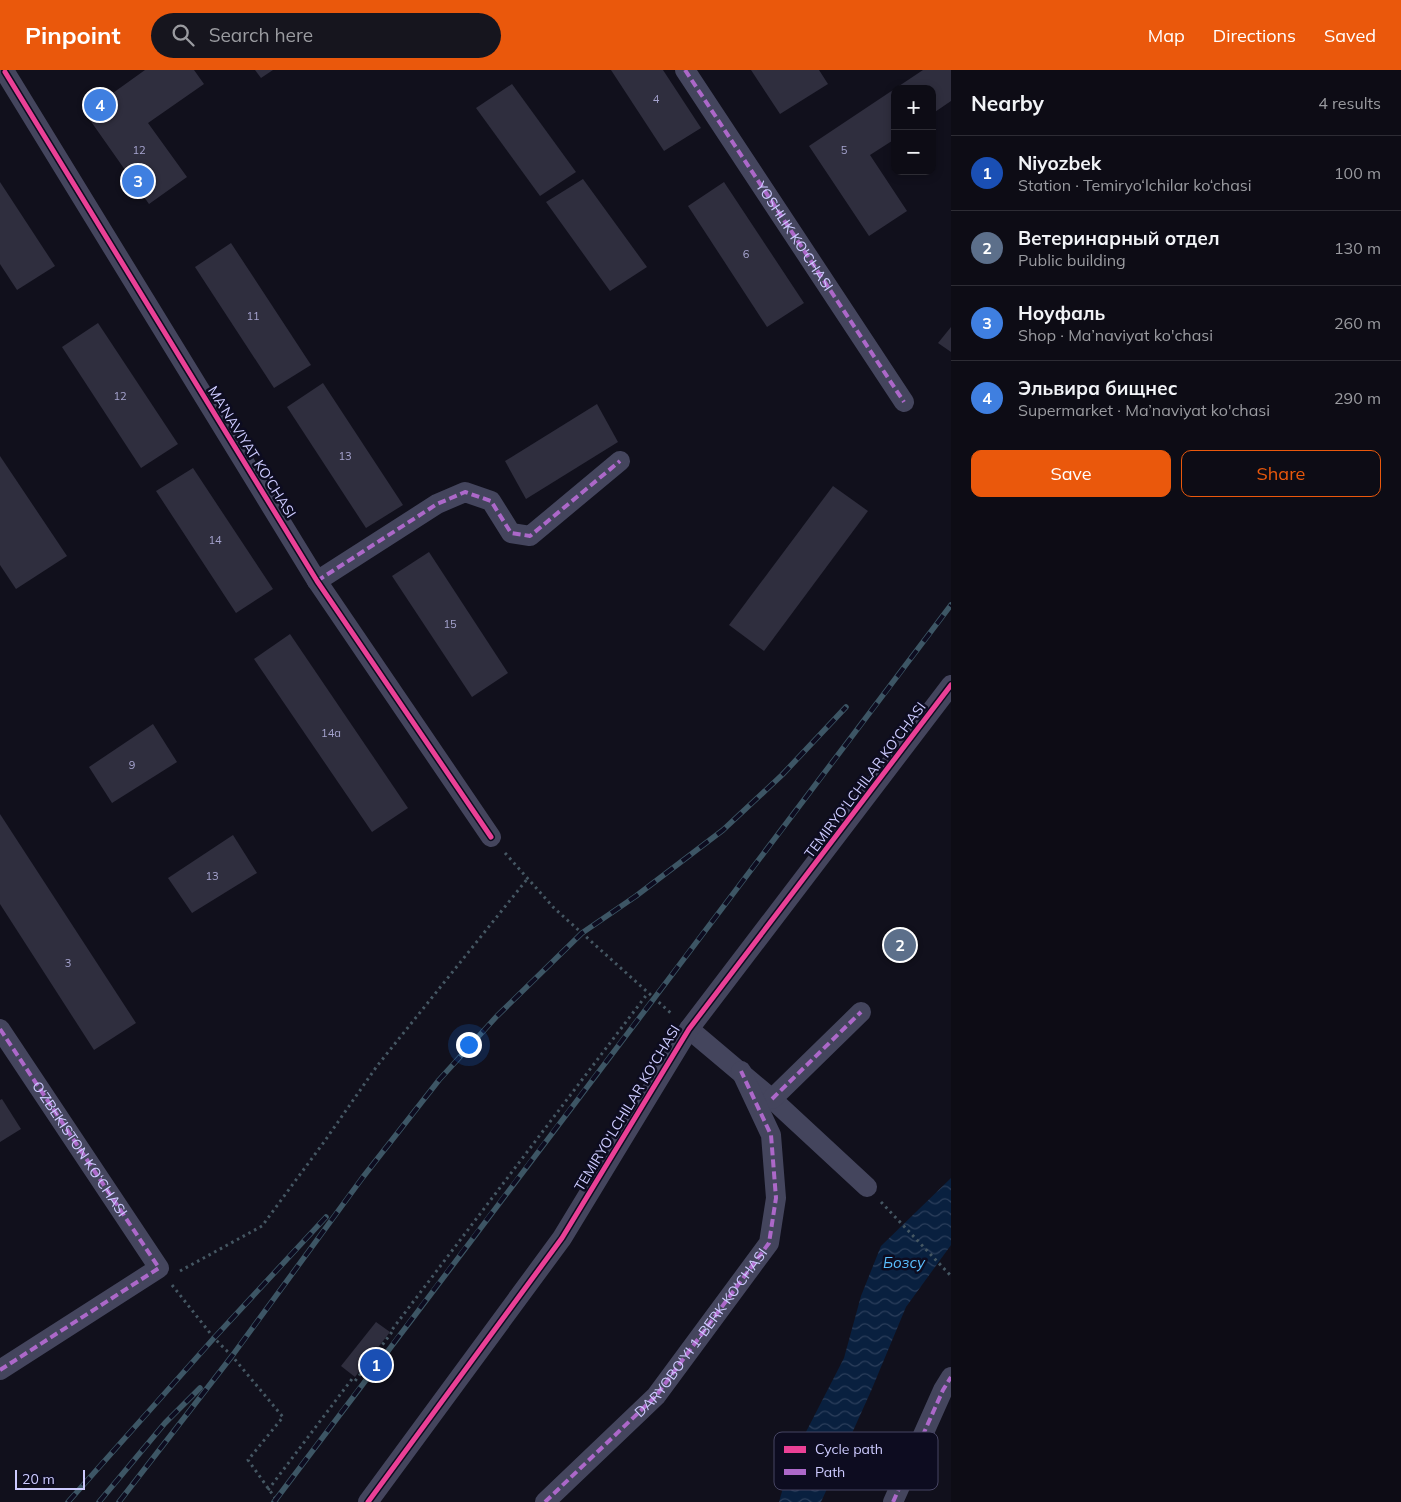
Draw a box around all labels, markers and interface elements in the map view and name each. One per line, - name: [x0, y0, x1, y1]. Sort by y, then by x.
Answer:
- search box: [151, 13, 501, 58]
- text: Pinpoint: [25, 20, 121, 50]
- icon: search: [169, 21, 197, 49]
- text: Search here: [209, 23, 313, 47]
- text: Map: [1148, 24, 1185, 47]
- text: Directions: [1213, 24, 1296, 47]
- text: Saved: [1324, 24, 1376, 47]
- map controls: [891, 85, 936, 175]
- button: +: [891, 85, 936, 130]
- pin: 4: [84, 86, 116, 124]
- text: Nearby: [971, 90, 1044, 116]
- house number: 4: [653, 92, 660, 106]
- text: 4 results: [1318, 93, 1381, 113]
- button: −: [891, 130, 936, 175]
- house number: 12: [132, 143, 146, 157]
- house number: 5: [841, 143, 848, 157]
- text: Niyozbek: [1018, 151, 1101, 175]
- pin: 3: [122, 162, 154, 200]
- text: 1: [982, 163, 992, 183]
- text: 100 m: [1334, 163, 1381, 183]
- text: Station · Temiryo‘lchilar ko‘chasi: [1018, 175, 1252, 195]
- street label: YOSHLIK KO'CHASI: [751, 177, 837, 294]
- text: Ветеринарный отдел: [1018, 226, 1220, 250]
- text: 2: [982, 238, 992, 258]
- text: 130 m: [1334, 238, 1381, 258]
- house number: 6: [743, 247, 750, 261]
- text: Public building: [1018, 250, 1126, 270]
- text: Ноуфаль: [1018, 301, 1105, 325]
- house number: 11: [246, 309, 260, 323]
- text: 3: [982, 313, 992, 333]
- text: 260 m: [1334, 313, 1381, 333]
- text: Shop · Ma’naviyat ko'chasi: [1018, 325, 1213, 345]
- text: Эльвира бищнес: [1018, 376, 1178, 400]
- street label: MA’NAVIYAT KO'CHASI: [204, 383, 300, 521]
- text: 4: [982, 388, 992, 408]
- text: 290 m: [1334, 388, 1381, 408]
- house number: 12: [113, 389, 127, 403]
- text: Supermarket · Ma’naviyat ko'chasi: [1018, 400, 1270, 420]
- house number: 13: [338, 449, 352, 463]
- button: Save: [971, 450, 1171, 497]
- button: Share: [1181, 450, 1381, 497]
- house number: 14: [208, 533, 222, 547]
- house number: 15: [443, 617, 457, 631]
- street label: TEMIRYO‘LCHILAR KO‘CHASI: [800, 698, 930, 862]
- house number: 14а: [321, 726, 341, 740]
- house number: 9: [129, 758, 135, 772]
- house number: 13: [205, 869, 219, 883]
- pin: 2: [884, 926, 916, 964]
- house number: 3: [65, 956, 71, 970]
- street label: TEMIRYO‘LCHILAR KO‘CHASI: [570, 1022, 684, 1194]
- your location: [456, 1032, 482, 1058]
- street label: O‘ZBEKISTON KO‘CHASI: [28, 1078, 131, 1220]
- street label: DARYOBO‘YI 1-BERK KO‘CHASI: [631, 1245, 771, 1421]
- water label: Бозсу: [883, 1253, 926, 1272]
- pin: 1: [360, 1346, 392, 1384]
- legend: [774, 1432, 938, 1490]
- text: Cycle path: [815, 1440, 883, 1458]
- text: Path: [815, 1463, 845, 1481]
- scale bar: [15, 1467, 85, 1490]
- text: 20 m: [22, 1470, 55, 1488]

